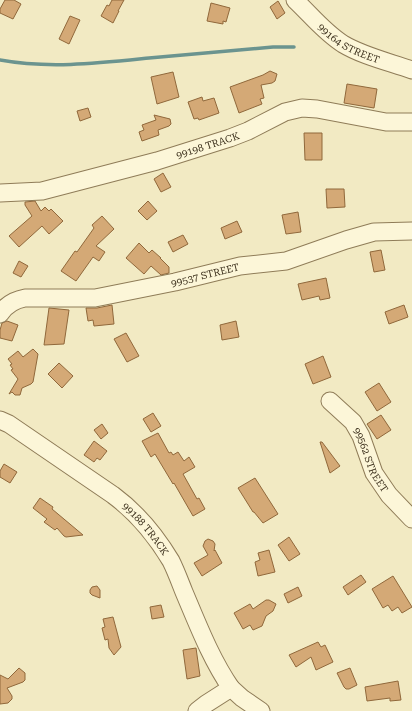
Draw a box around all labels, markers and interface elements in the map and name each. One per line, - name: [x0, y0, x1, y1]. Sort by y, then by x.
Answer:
- street label: 99164 STREET: [316, 21, 381, 65]
- street label: 99198 TRACK: [175, 129, 241, 160]
- street label: 99537 STREET: [170, 261, 240, 288]
- street label: 99562 STREET: [352, 425, 391, 494]
- street label: 99188 TRACK: [121, 500, 172, 558]

